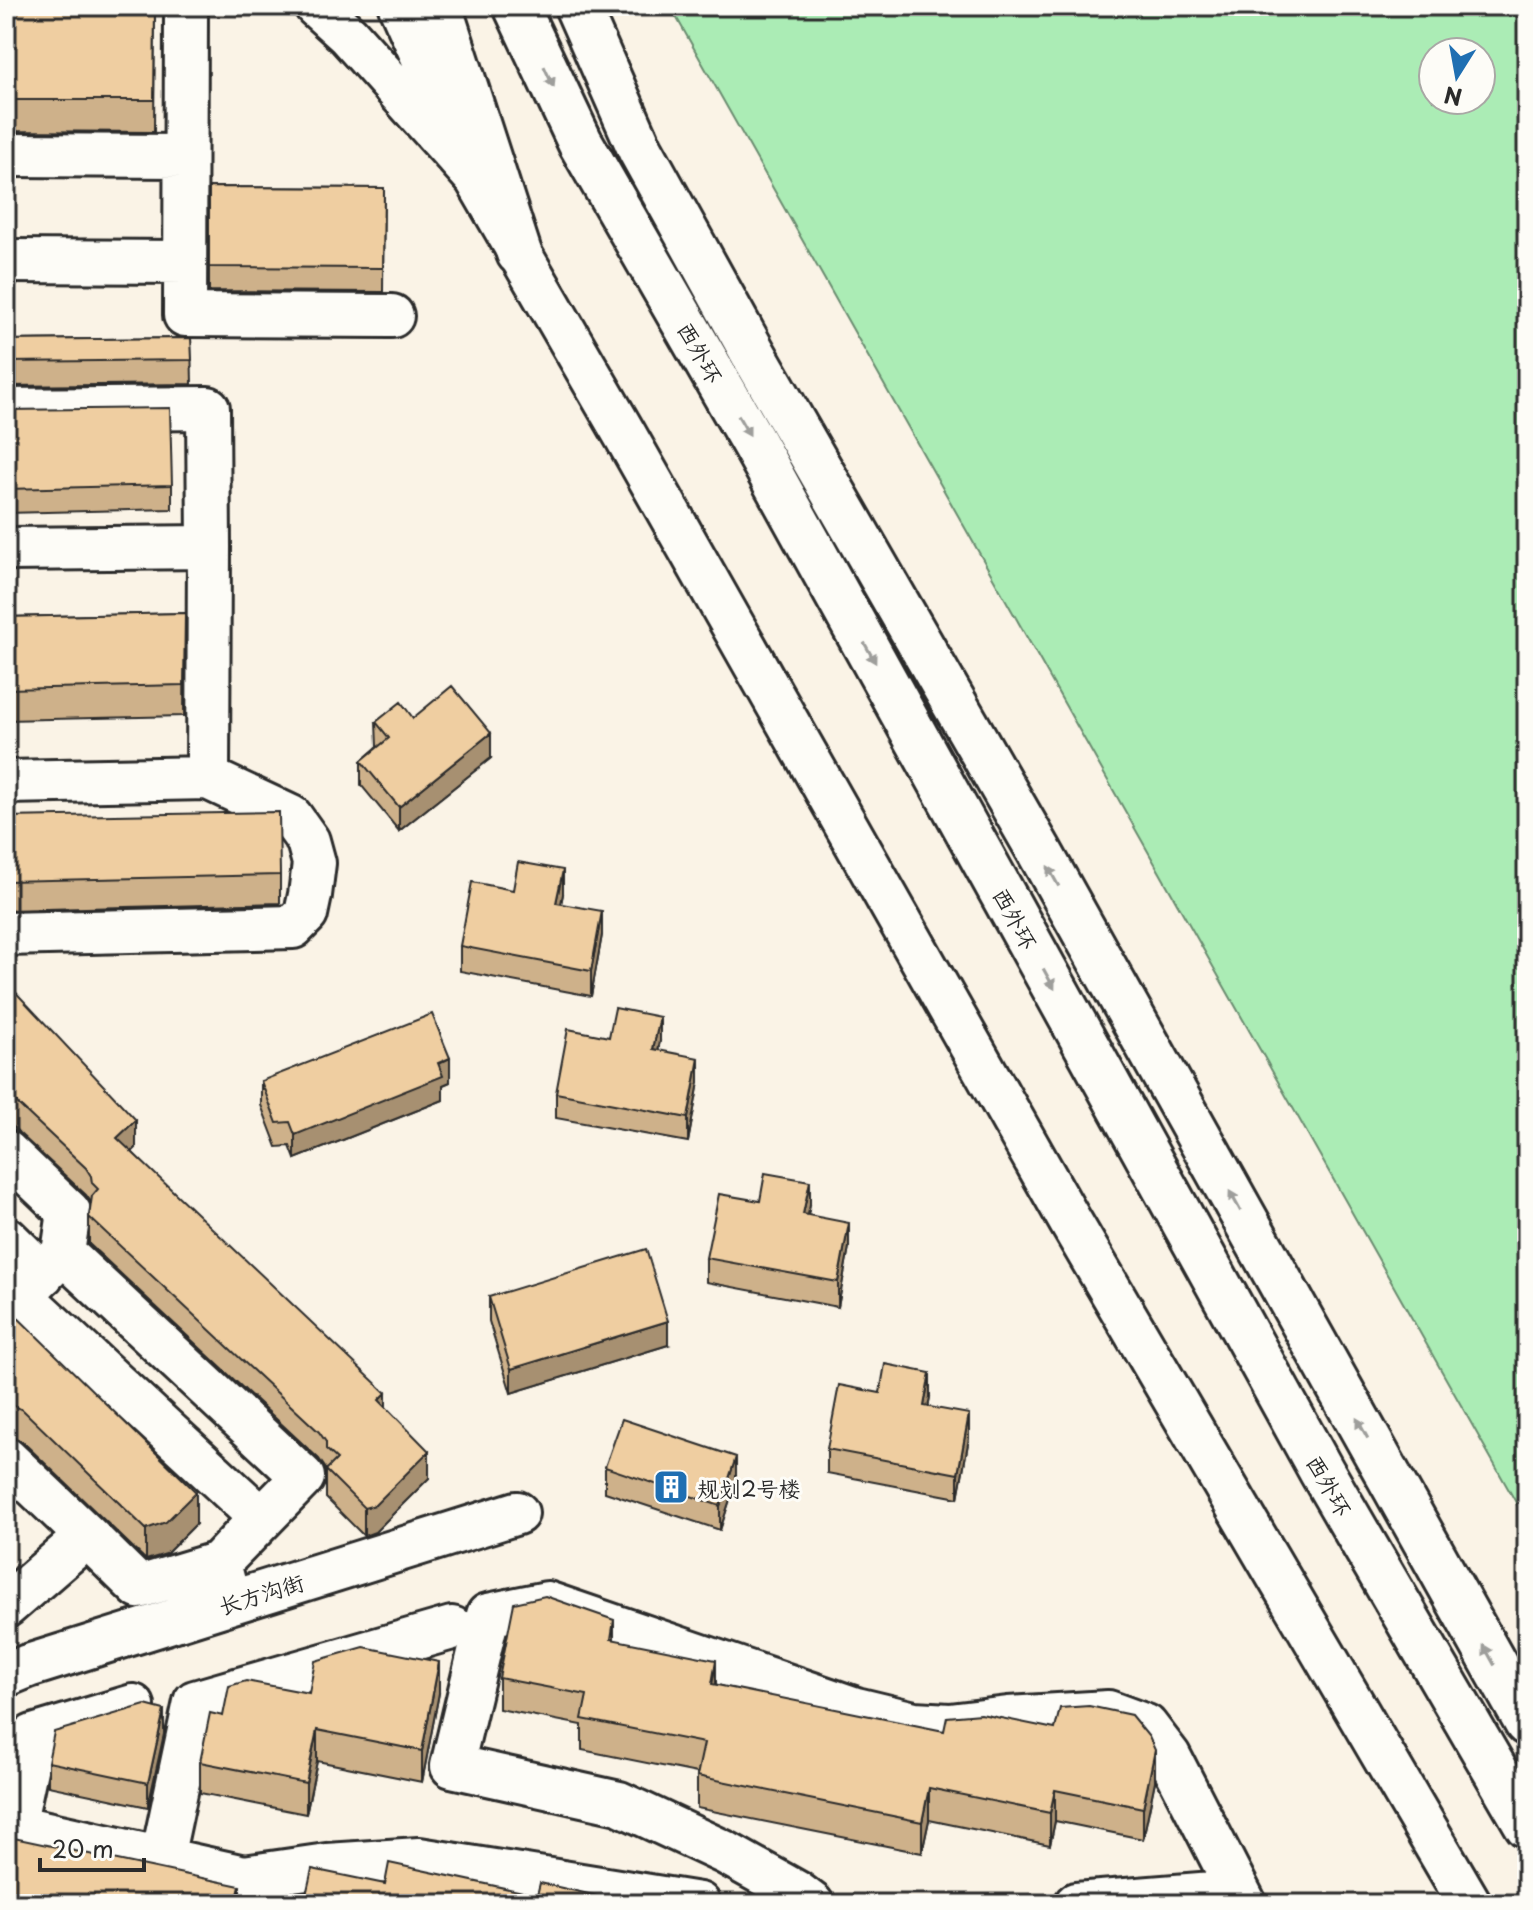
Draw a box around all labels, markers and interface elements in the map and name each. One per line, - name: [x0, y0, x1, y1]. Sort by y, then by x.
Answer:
- north arrow: [1417, 36, 1497, 116]
- one-way arrow: [542, 65, 556, 88]
- text: N: [1441, 79, 1465, 115]
- street label: 西外环: [670, 315, 732, 389]
- one-way arrow: [737, 415, 751, 437]
- one-way arrow: [862, 642, 876, 664]
- one-way arrow: [1046, 865, 1060, 887]
- street label: 西外环: [986, 881, 1046, 955]
- one-way arrow: [1042, 968, 1056, 990]
- one-way arrow: [1228, 1190, 1242, 1212]
- one-way arrow: [1355, 1416, 1369, 1439]
- street label: 西外环: [1299, 1448, 1361, 1522]
- building icon: 规划2号楼: [652, 1468, 690, 1506]
- place label: 规划2号楼: [697, 1471, 801, 1504]
- street label: 长方沟街: [214, 1564, 308, 1622]
- one-way arrow: [1482, 1643, 1496, 1666]
- scale bar: [40, 1822, 144, 1872]
- text: 20 m: [52, 1830, 114, 1866]

